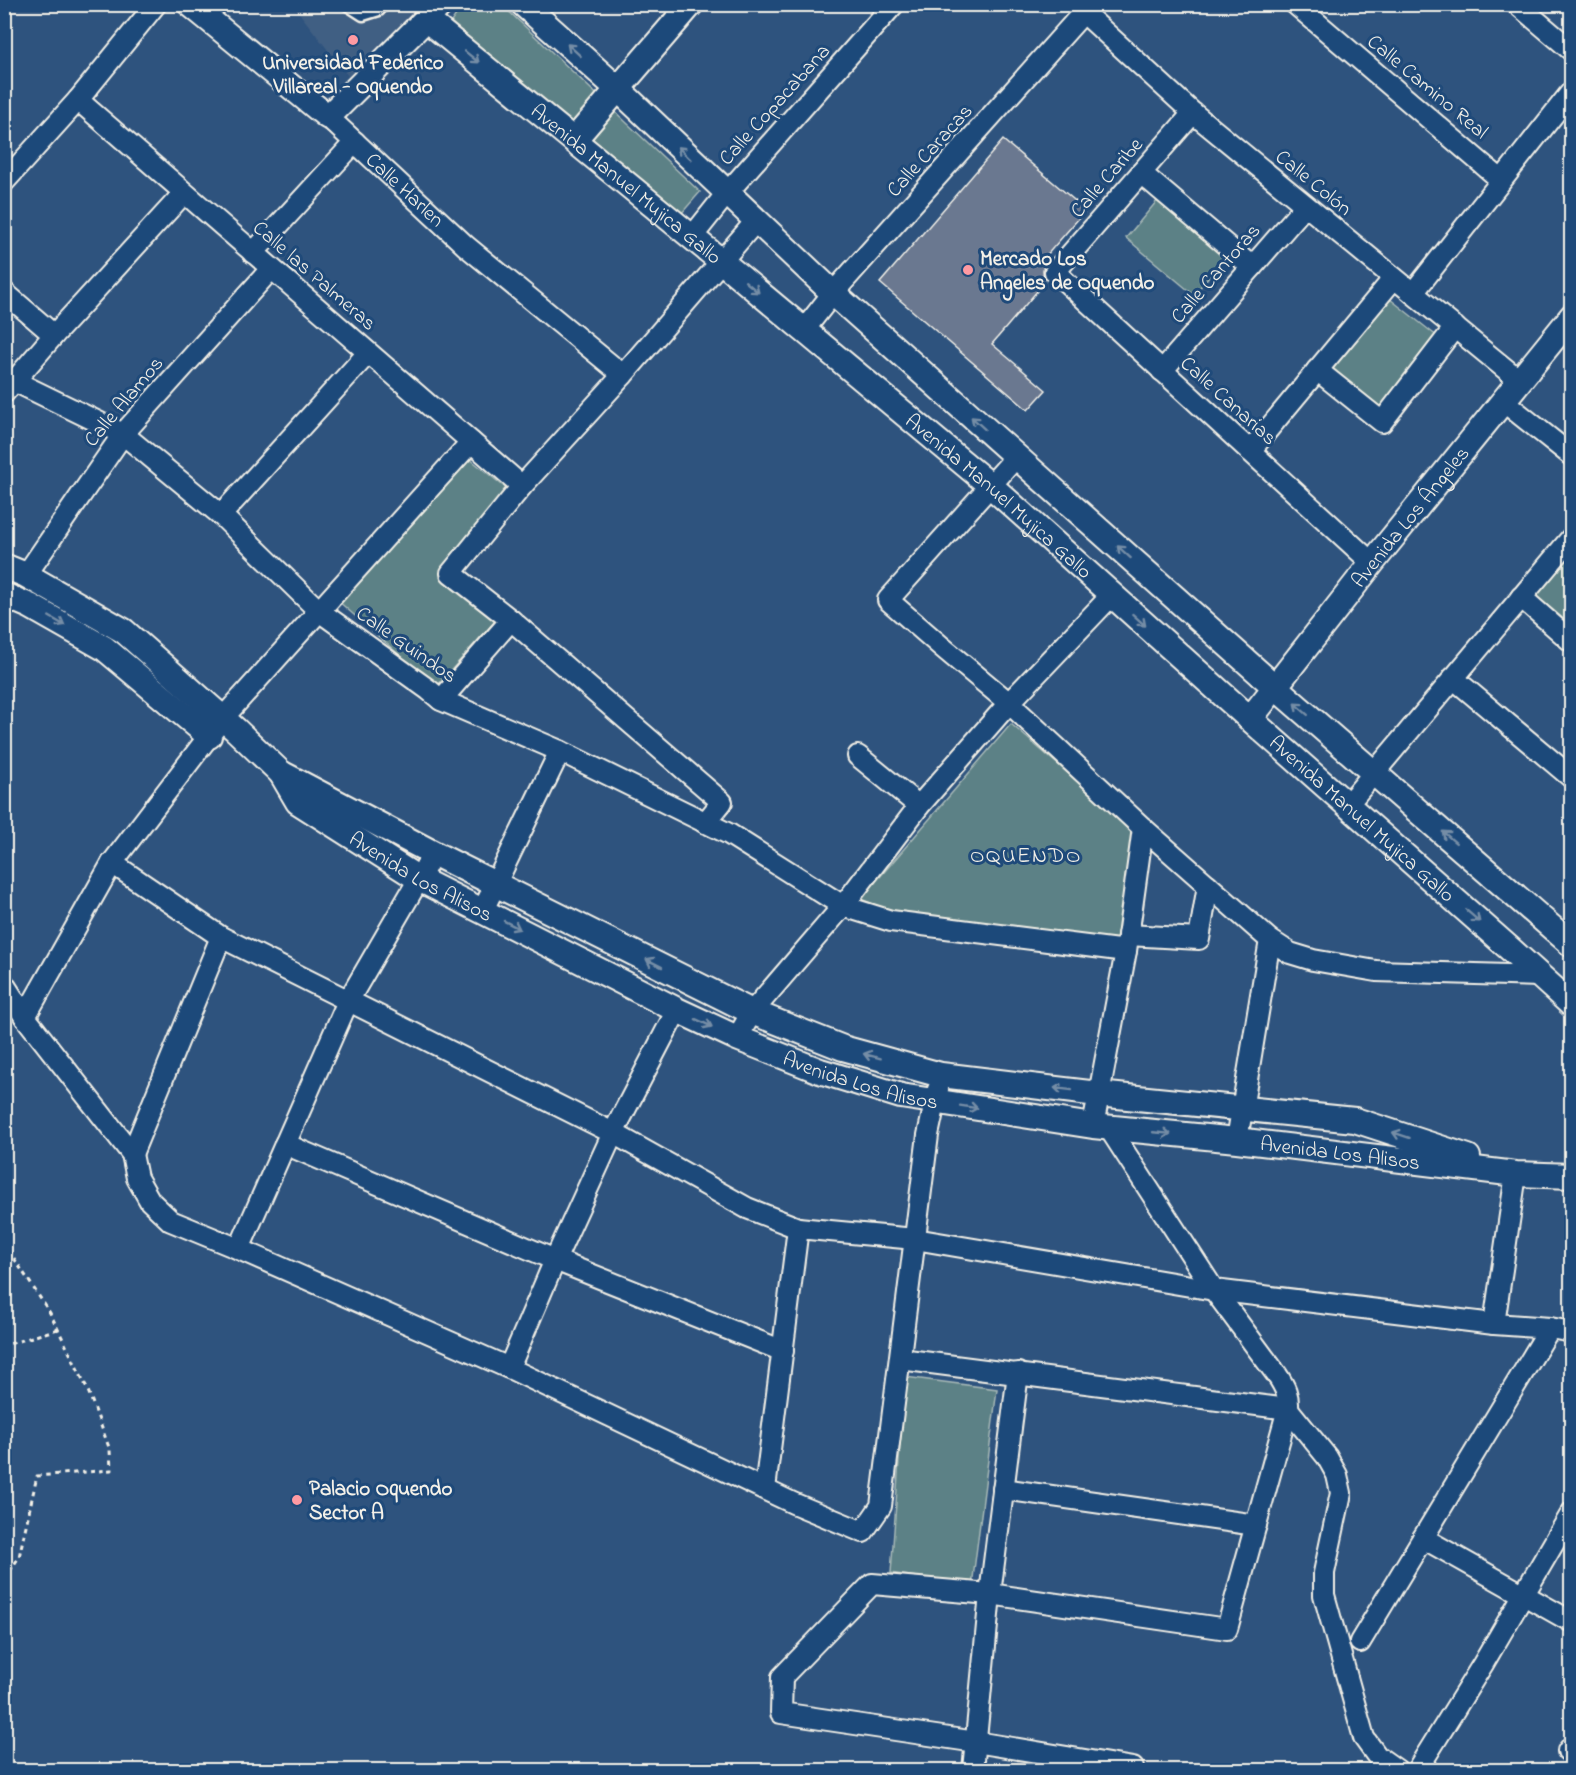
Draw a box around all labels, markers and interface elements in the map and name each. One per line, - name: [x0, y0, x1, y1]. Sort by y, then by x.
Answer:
- street label: Calle Camino Real: [1360, 28, 1494, 147]
- marker: Universidad Federico Villareal - Oquendo: [346, 33, 360, 47]
- street label: Calle Copacabana: [713, 38, 838, 173]
- one-way arrow: [567, 43, 582, 57]
- place label: Universidad Federico Villareal - Oquendo: [262, 49, 444, 103]
- one-way arrow: [464, 50, 479, 64]
- street label: Avenida Manuel Mujica Gallo: [523, 98, 727, 273]
- street label: Calle Caracas: [880, 98, 981, 205]
- street label: Calle Caribe: [1064, 131, 1151, 225]
- street label: Calle Colón: [1268, 143, 1358, 224]
- street label: Calle Harlen: [358, 146, 450, 235]
- one-way arrow: [677, 146, 692, 160]
- street label: Calle las Palmeras: [245, 214, 382, 339]
- street label: Calle Cantoras: [1164, 218, 1269, 331]
- place label: Mercado Los Angeles de Oquendo: [980, 245, 1155, 301]
- marker: Mercado Los Angeles de Oquendo: [961, 263, 975, 277]
- one-way arrow: [744, 281, 760, 294]
- street label: Calle Alamos: [78, 350, 171, 454]
- street label: Calle Canarias: [1172, 350, 1283, 453]
- street label: Avenida Manuel Mujica Gallo: [898, 407, 1098, 587]
- one-way arrow: [971, 416, 986, 430]
- street label: Avenida Los Ángeles: [1345, 441, 1478, 595]
- one-way arrow: [1117, 545, 1132, 559]
- street label: Calle Guindos: [349, 600, 462, 692]
- one-way arrow: [1131, 613, 1146, 627]
- one-way arrow: [48, 615, 65, 627]
- one-way arrow: [1293, 703, 1309, 716]
- street label: Avenida Manuel Mujica Gallo: [1261, 729, 1461, 910]
- street label: Avenida Los Alisos: [343, 825, 497, 931]
- one-way arrow: [1442, 830, 1457, 844]
- district label: OQUENDO: [970, 841, 1082, 873]
- one-way arrow: [1466, 909, 1481, 923]
- one-way arrow: [502, 920, 520, 932]
- one-way arrow: [646, 957, 663, 969]
- one-way arrow: [695, 1017, 713, 1029]
- street label: Avenida Los Alisos: [778, 1045, 940, 1119]
- one-way arrow: [863, 1050, 882, 1061]
- one-way arrow: [1054, 1084, 1074, 1095]
- one-way arrow: [959, 1102, 978, 1113]
- one-way arrow: [1152, 1128, 1172, 1139]
- one-way arrow: [1392, 1129, 1411, 1140]
- street label: Avenida Los Alisos: [1258, 1130, 1422, 1179]
- place label: Palacio Oquendo Sector A: [309, 1475, 452, 1529]
- marker: Palacio Oquendo Sector A: [290, 1493, 304, 1507]

